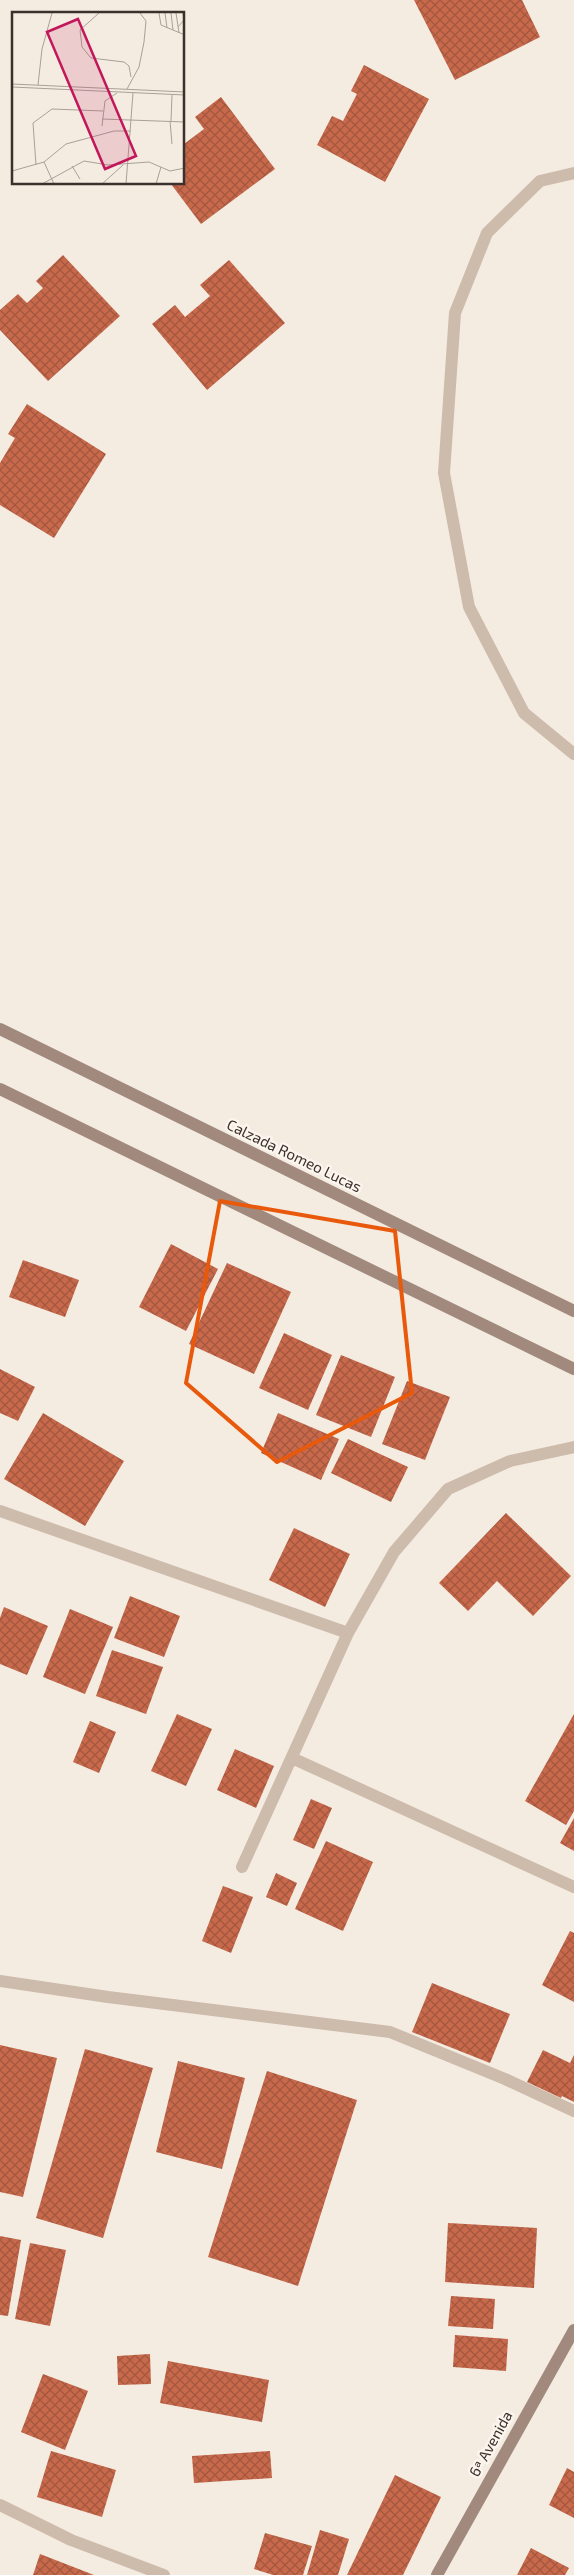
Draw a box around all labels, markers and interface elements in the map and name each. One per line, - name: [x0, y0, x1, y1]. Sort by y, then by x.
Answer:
- inset map: [12, 12, 185, 185]
- street label: Calzada Romeo Lucas: [224, 1115, 365, 1196]
- street label: 6ª Avenida: [465, 2407, 516, 2480]

